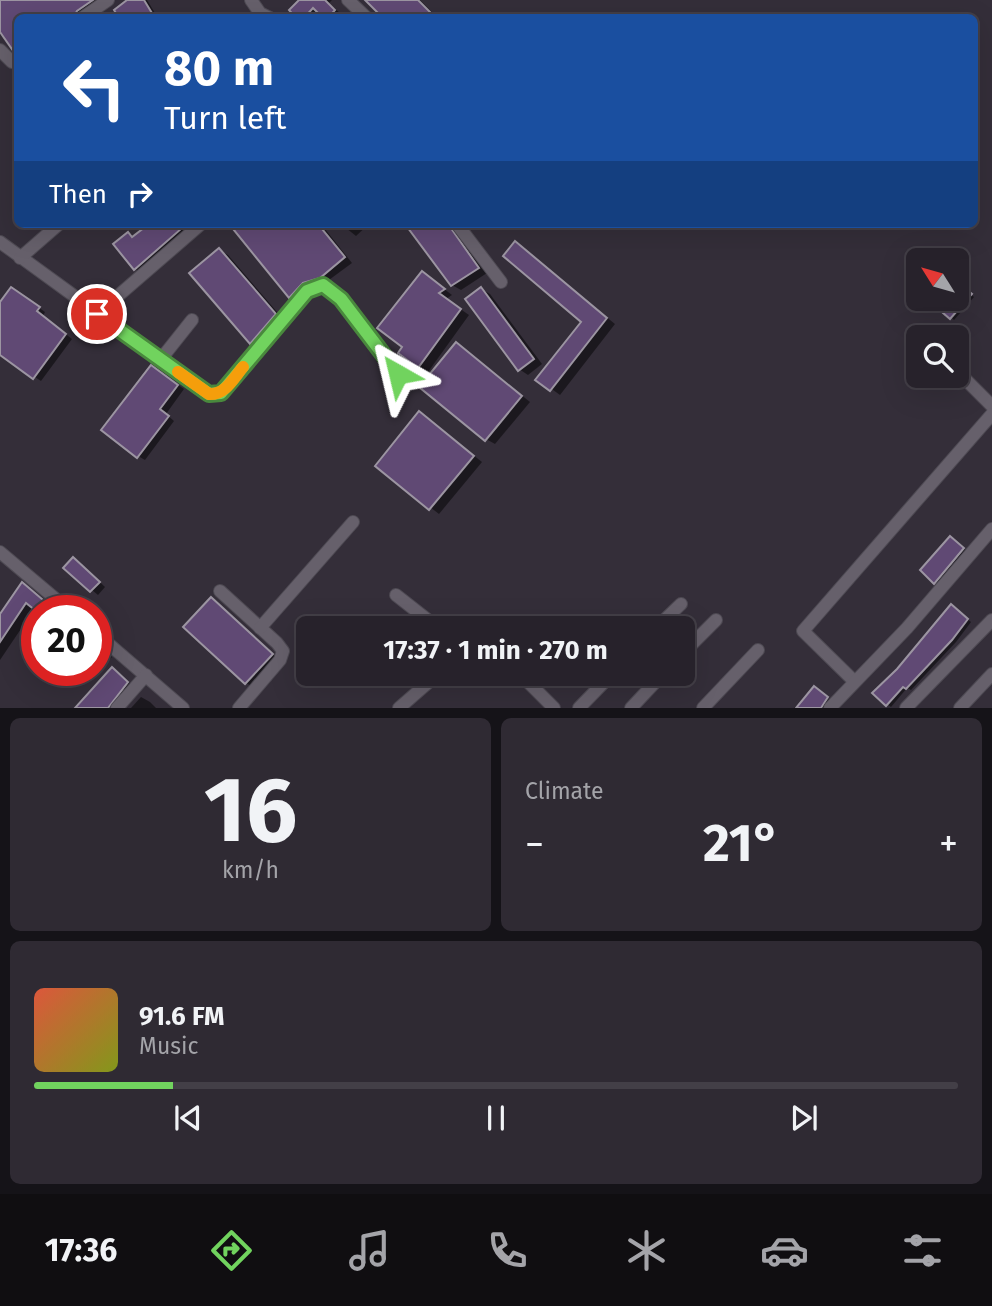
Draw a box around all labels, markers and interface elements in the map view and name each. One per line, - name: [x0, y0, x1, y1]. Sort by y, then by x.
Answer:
- text: 80 m: [164, 39, 274, 98]
- icon: left: [49, 42, 140, 133]
- text: Turn left: [164, 99, 286, 137]
- icon: right: [121, 175, 159, 213]
- text: Then: [49, 179, 107, 210]
- north arrow: [906, 248, 970, 312]
- map controls: [906, 248, 969, 388]
- pin: [67, 284, 127, 344]
- icon: arrive: [78, 295, 116, 333]
- button: search: [906, 325, 969, 388]
- position arrow: [361, 337, 435, 411]
- speed limit sign: 20: [21, 595, 112, 686]
- text: 17:37 · 1 min · 270 m: [383, 635, 608, 666]
- text: 16: [204, 756, 297, 865]
- text: Climate: [525, 777, 604, 805]
- text: 21°: [703, 812, 780, 875]
- text: −: [525, 821, 544, 867]
- text: +: [939, 821, 958, 867]
- text: km/h: [222, 856, 279, 884]
- text: 91.6 FM: [139, 1001, 224, 1032]
- text: Music: [139, 1032, 199, 1060]
- icon: previous: [169, 1099, 207, 1137]
- icon: pause: [477, 1099, 515, 1137]
- icon: next: [785, 1099, 823, 1137]
- icon: directions: [207, 1226, 256, 1275]
- icon: music: [345, 1226, 394, 1275]
- icon: phone: [483, 1226, 532, 1275]
- icon: climate: [622, 1226, 671, 1275]
- icon: car: [760, 1226, 809, 1275]
- icon: filters: [898, 1226, 947, 1275]
- text: 17:36: [45, 1231, 117, 1269]

